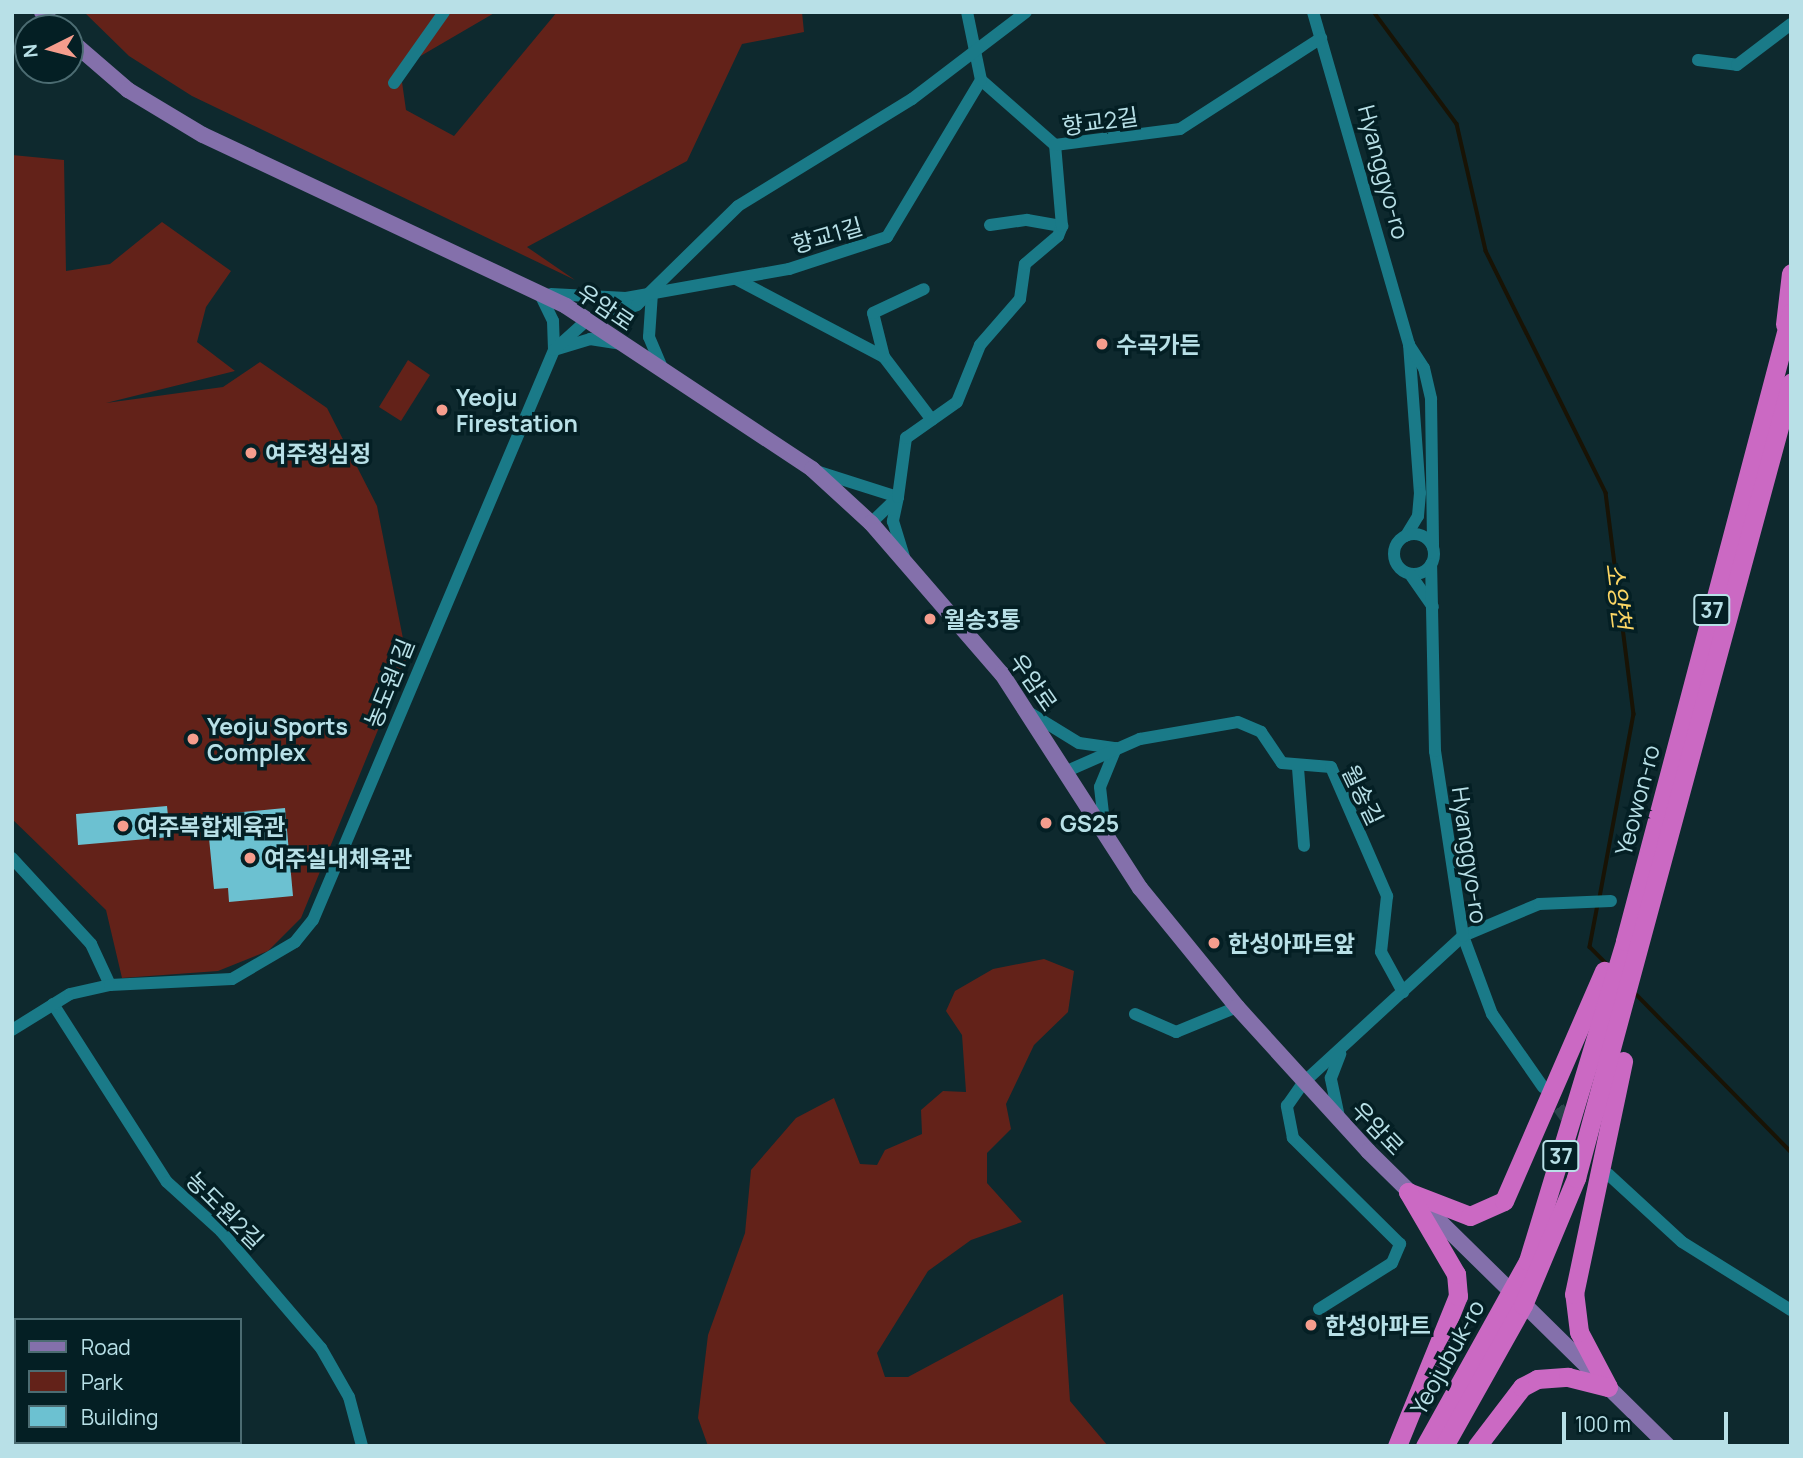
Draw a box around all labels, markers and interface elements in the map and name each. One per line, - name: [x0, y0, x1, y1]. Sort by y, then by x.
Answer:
- north arrow: [14, 14, 84, 84]
- text: N: [16, 43, 44, 59]
- street label: 향교2길: [1060, 102, 1140, 140]
- street label: Hyanggyo-ro: [1353, 102, 1415, 242]
- street label: 향교1길: [788, 212, 866, 258]
- street label: 우암로: [572, 278, 640, 336]
- place label: 수곡가든: [1116, 330, 1201, 358]
- marker: 수곡가든: [1094, 336, 1110, 352]
- place label: Yeoju Firestation: [456, 383, 578, 437]
- marker: Yeoju Firestation: [434, 402, 450, 418]
- place label: 여주청심정: [265, 439, 371, 467]
- marker: 여주청심정: [243, 445, 259, 461]
- water label: 소양천: [1601, 561, 1637, 631]
- road number: 37: [1693, 592, 1731, 628]
- place label: 월송3통: [944, 605, 1021, 633]
- marker: 월송3통: [922, 611, 938, 627]
- street label: 농도원1길: [359, 634, 419, 732]
- street label: 우암로: [1004, 648, 1064, 716]
- place label: Yeoju Sports Complex: [207, 712, 348, 766]
- marker: Yeoju Sports Complex: [185, 731, 201, 747]
- street label: Yeowon-ro: [1609, 742, 1665, 858]
- street label: 월송길: [1337, 760, 1389, 830]
- street label: Hyanggyo-ro: [1447, 785, 1493, 925]
- place label: GS25: [1060, 809, 1119, 837]
- place label: 여주복합체육관: [137, 812, 285, 840]
- marker: GS25: [1038, 815, 1054, 831]
- marker: 여주복합체육관: [115, 818, 131, 834]
- place label: 여주실내체육관: [264, 844, 412, 872]
- marker: 여주실내체육관: [242, 850, 258, 866]
- place label: 한성아파트앞: [1228, 929, 1355, 957]
- marker: 한성아파트앞: [1206, 935, 1222, 951]
- street label: 우암로: [1346, 1096, 1410, 1160]
- road number: 37: [1542, 1138, 1580, 1174]
- street label: 농도원2길: [181, 1166, 269, 1254]
- street label: Yeojubuk-ro: [1404, 1295, 1490, 1419]
- place label: 한성아파트: [1325, 1311, 1431, 1339]
- marker: 한성아파트: [1303, 1317, 1319, 1333]
- legend: [14, 1318, 242, 1444]
- text: Road: [81, 1333, 131, 1361]
- text: Park: [81, 1368, 123, 1396]
- scale bar: [1565, 1398, 1731, 1442]
- text: Building: [81, 1403, 158, 1431]
- text: 100 m: [1575, 1410, 1631, 1438]

